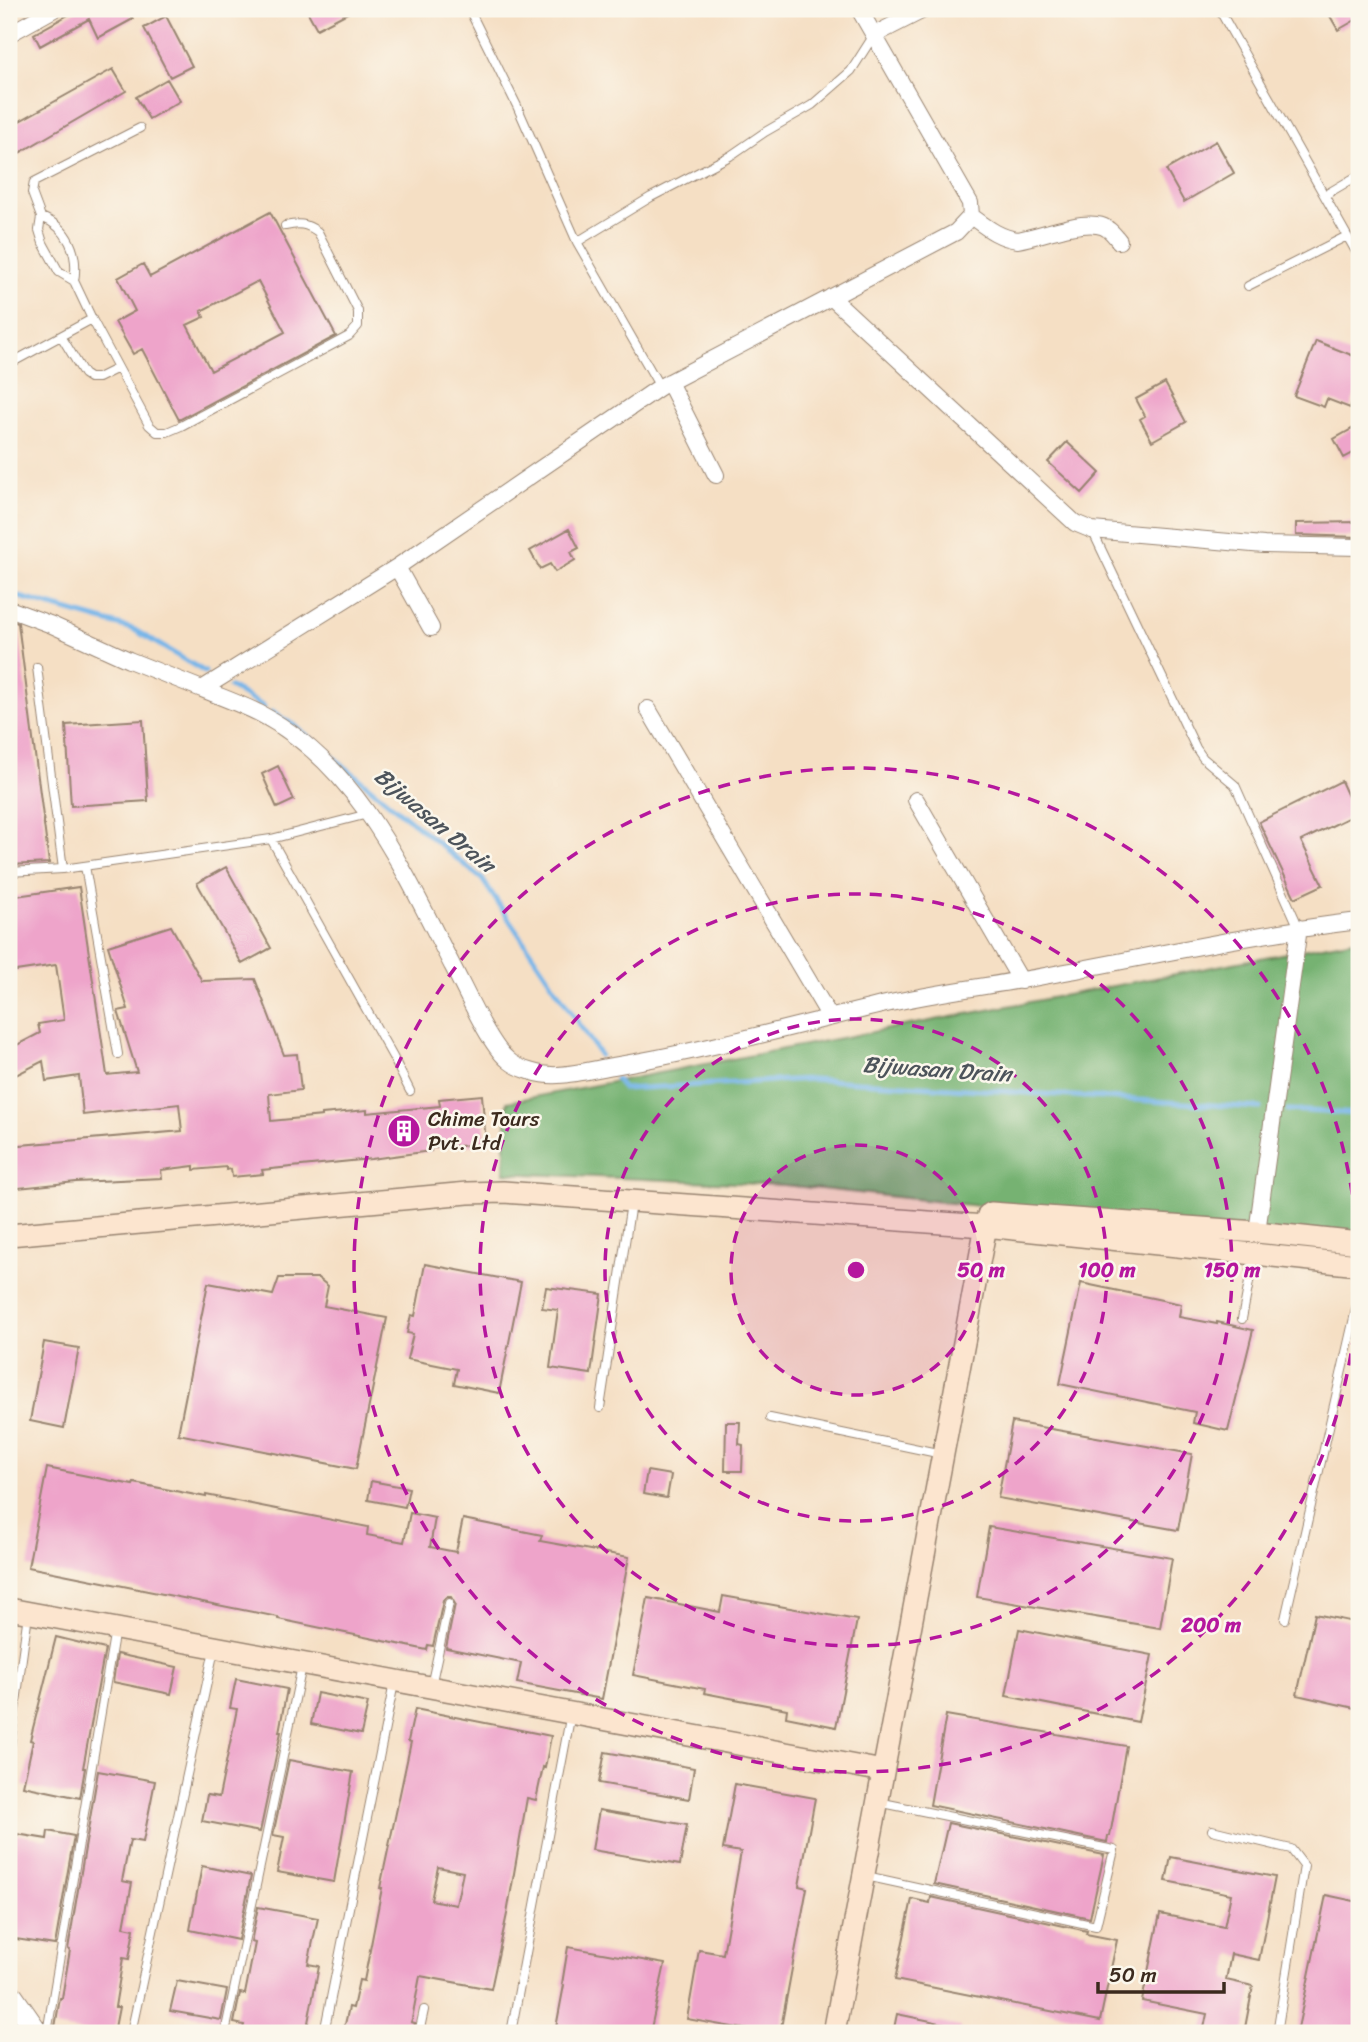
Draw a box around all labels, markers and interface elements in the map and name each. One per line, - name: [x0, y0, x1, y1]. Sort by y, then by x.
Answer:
- water label: Bijwasan Drain: [365, 757, 507, 885]
- water label: Bijwasan Drain: [861, 1044, 1015, 1095]
- place label: Chime Tours Pvt. Ltd: [428, 1100, 540, 1162]
- building icon: Chime Tours Pvt. Ltd: [385, 1112, 423, 1150]
- text: 50 m: [957, 1251, 1006, 1289]
- text: 100 m: [1078, 1251, 1136, 1289]
- text: 150 m: [1204, 1251, 1261, 1289]
- centre of rings: [844, 1258, 868, 1282]
- text: 200 m: [1180, 1606, 1242, 1644]
- scale bar: [1098, 1951, 1224, 1995]
- text: 50 m: [1109, 1956, 1157, 1994]

